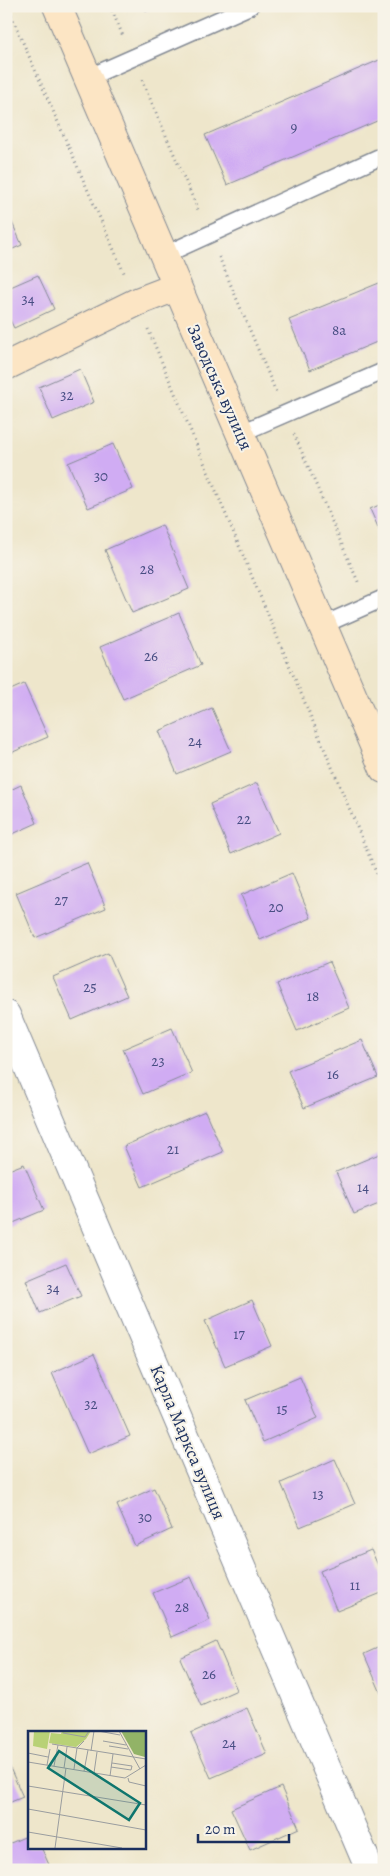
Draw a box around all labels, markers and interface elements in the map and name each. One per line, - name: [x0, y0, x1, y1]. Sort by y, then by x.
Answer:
- house number: 9: [291, 117, 298, 137]
- house number: 34: [21, 289, 35, 309]
- street label: Заводська вулиця: [181, 320, 259, 454]
- house number: 8а: [332, 320, 346, 340]
- house number: 32: [60, 385, 74, 405]
- house number: 30: [94, 466, 108, 486]
- house number: 28: [140, 559, 154, 579]
- house number: 26: [144, 646, 158, 666]
- house number: 24: [188, 731, 202, 751]
- house number: 22: [237, 809, 251, 829]
- house number: 27: [54, 890, 68, 910]
- house number: 20: [268, 897, 284, 917]
- house number: 25: [83, 977, 97, 997]
- house number: 18: [307, 986, 319, 1006]
- house number: 23: [151, 1051, 165, 1071]
- house number: 16: [327, 1064, 339, 1084]
- house number: 21: [167, 1139, 179, 1159]
- house number: 14: [357, 1177, 369, 1197]
- house number: 34: [46, 1278, 60, 1298]
- house number: 17: [233, 1324, 245, 1344]
- street label: Карла Маркса вулиця: [145, 1361, 231, 1523]
- house number: 32: [84, 1394, 98, 1414]
- house number: 15: [276, 1399, 288, 1419]
- house number: 13: [312, 1484, 324, 1504]
- house number: 30: [138, 1507, 152, 1527]
- house number: 11: [350, 1575, 360, 1595]
- house number: 28: [175, 1597, 189, 1617]
- house number: 26: [202, 1664, 216, 1684]
- inset map: [28, 1731, 145, 1848]
- house number: 24: [222, 1733, 236, 1753]
- scale bar: [198, 1811, 289, 1843]
- text: 20 m: [205, 1819, 236, 1839]

